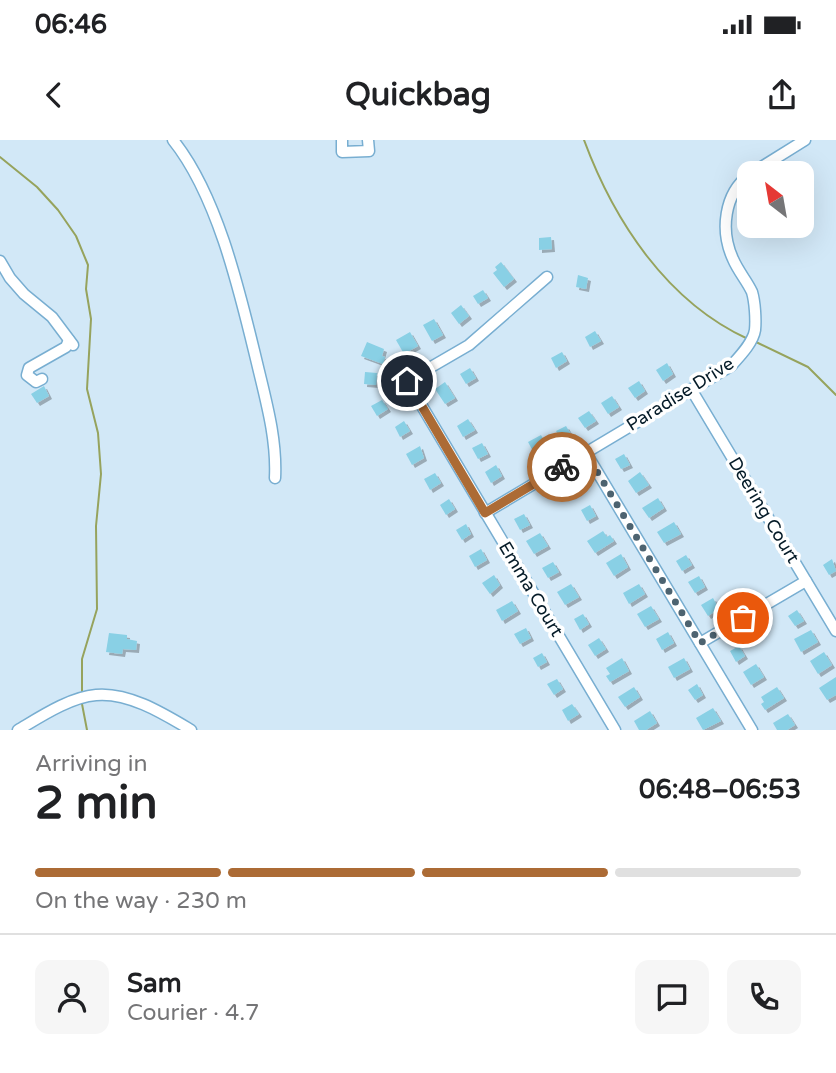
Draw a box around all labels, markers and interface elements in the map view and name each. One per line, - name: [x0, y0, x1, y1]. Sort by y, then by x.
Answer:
- text: 06:46: [35, 9, 107, 40]
- icon: back: [35, 76, 73, 114]
- text: Quickbag: [345, 76, 491, 114]
- icon: share: [763, 76, 801, 114]
- north arrow: [737, 161, 814, 238]
- map controls: [737, 161, 814, 238]
- pin: [377, 351, 437, 411]
- street label: Paradise Drive: [622, 352, 738, 436]
- icon: home: [388, 362, 426, 400]
- courier: [527, 432, 597, 502]
- icon: bike: [543, 448, 581, 486]
- street label: Deering Court: [724, 453, 804, 567]
- street label: Emma Court: [494, 537, 568, 641]
- pin: [713, 588, 773, 648]
- icon: bag: [724, 599, 762, 637]
- text: Arriving in: [35, 750, 148, 778]
- text: 06:48–06:53: [639, 774, 801, 805]
- text: 2 min: [35, 776, 158, 831]
- text: On the way · 230 m: [35, 887, 247, 915]
- button: person: [35, 960, 109, 1034]
- button: chat: [635, 960, 709, 1034]
- button: phone: [727, 960, 801, 1034]
- text: Sam: [127, 968, 182, 999]
- text: Courier · 4.7: [127, 999, 260, 1027]

